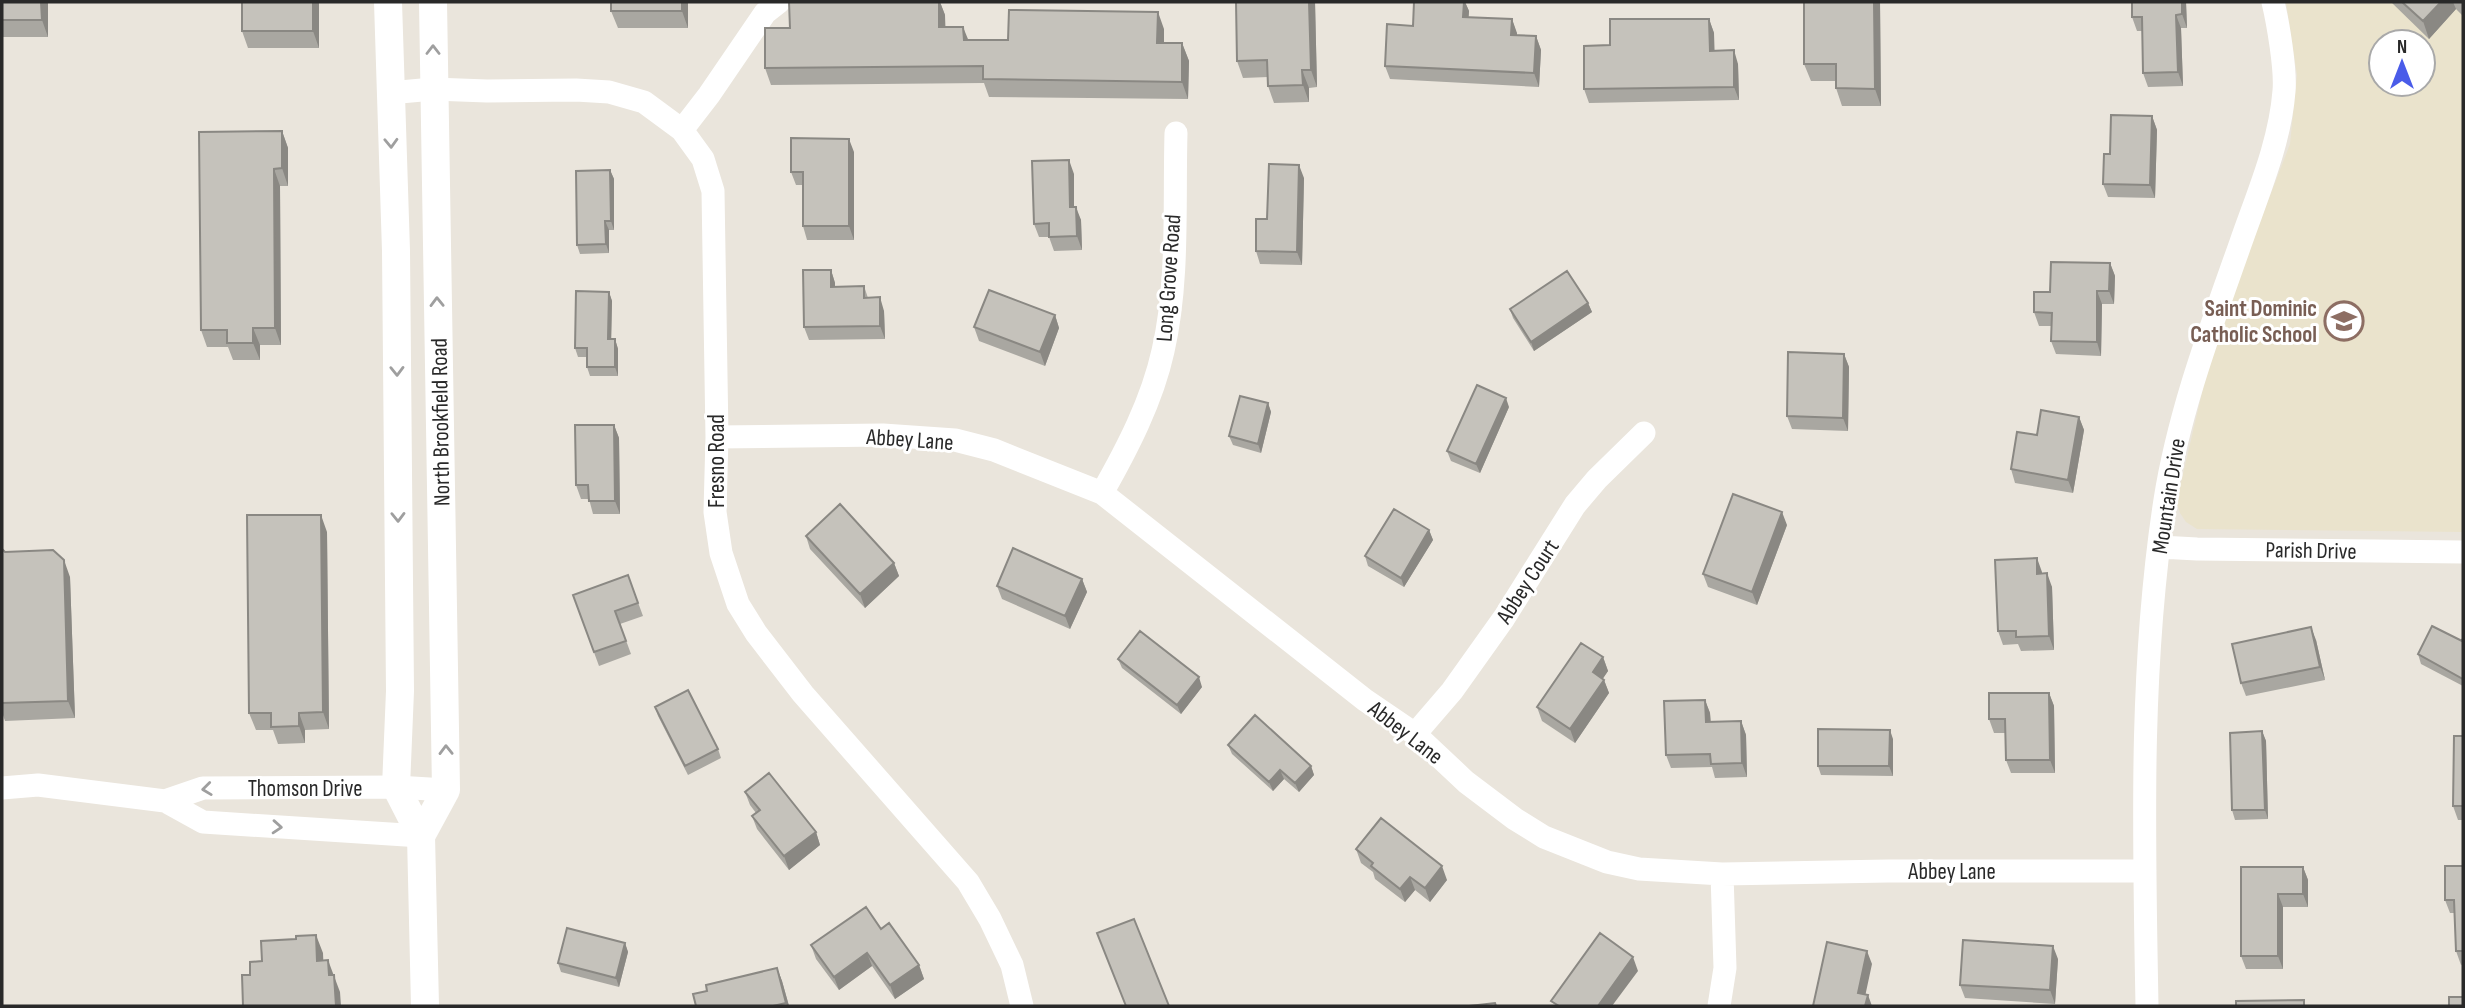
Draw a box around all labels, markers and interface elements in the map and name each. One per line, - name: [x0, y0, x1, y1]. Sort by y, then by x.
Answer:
- north arrow: [2367, 28, 2437, 98]
- text: N: [2397, 36, 2407, 59]
- one-way arrow: [425, 44, 441, 55]
- one-way arrow: [383, 138, 398, 149]
- street label: Long Grove Road: [1151, 213, 1187, 343]
- place label: Saint Dominic Catholic School: [2190, 295, 2317, 349]
- one-way arrow: [430, 296, 445, 307]
- school or university icon: Saint Dominic Catholic School: [2323, 300, 2365, 342]
- street label: North Brookfield Road: [426, 338, 456, 506]
- one-way arrow: [389, 366, 405, 377]
- street label: Fresno Road: [703, 414, 731, 508]
- street label: Abbey Lane: [864, 423, 954, 457]
- street label: Mountain Drive: [2146, 436, 2192, 556]
- one-way arrow: [390, 512, 406, 523]
- street label: Abbey Court: [1490, 534, 1565, 630]
- street label: Parish Drive: [2265, 536, 2357, 566]
- street label: Abbey Lane: [1362, 694, 1448, 771]
- one-way arrow: [438, 744, 454, 755]
- street label: Thomson Drive: [248, 775, 362, 803]
- one-way arrow: [201, 782, 213, 797]
- one-way arrow: [272, 819, 283, 834]
- street label: Abbey Lane: [1907, 858, 1996, 886]

